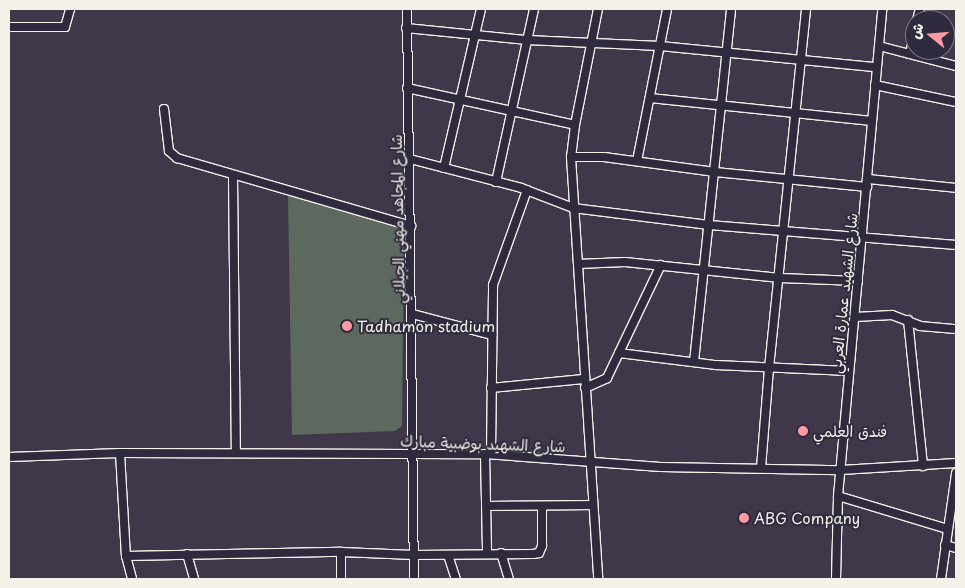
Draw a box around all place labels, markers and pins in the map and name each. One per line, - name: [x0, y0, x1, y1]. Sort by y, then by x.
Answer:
- place label: Tadhamon stadium: [357, 317, 495, 335]
- marker: Tadhamon stadium: [341, 320, 353, 332]
- place label: فندق العلمي: [813, 422, 887, 440]
- marker: فندق العلمي: [797, 425, 809, 437]
- place label: ABG Company: [754, 509, 862, 527]
- marker: ABG Company: [738, 512, 750, 524]

